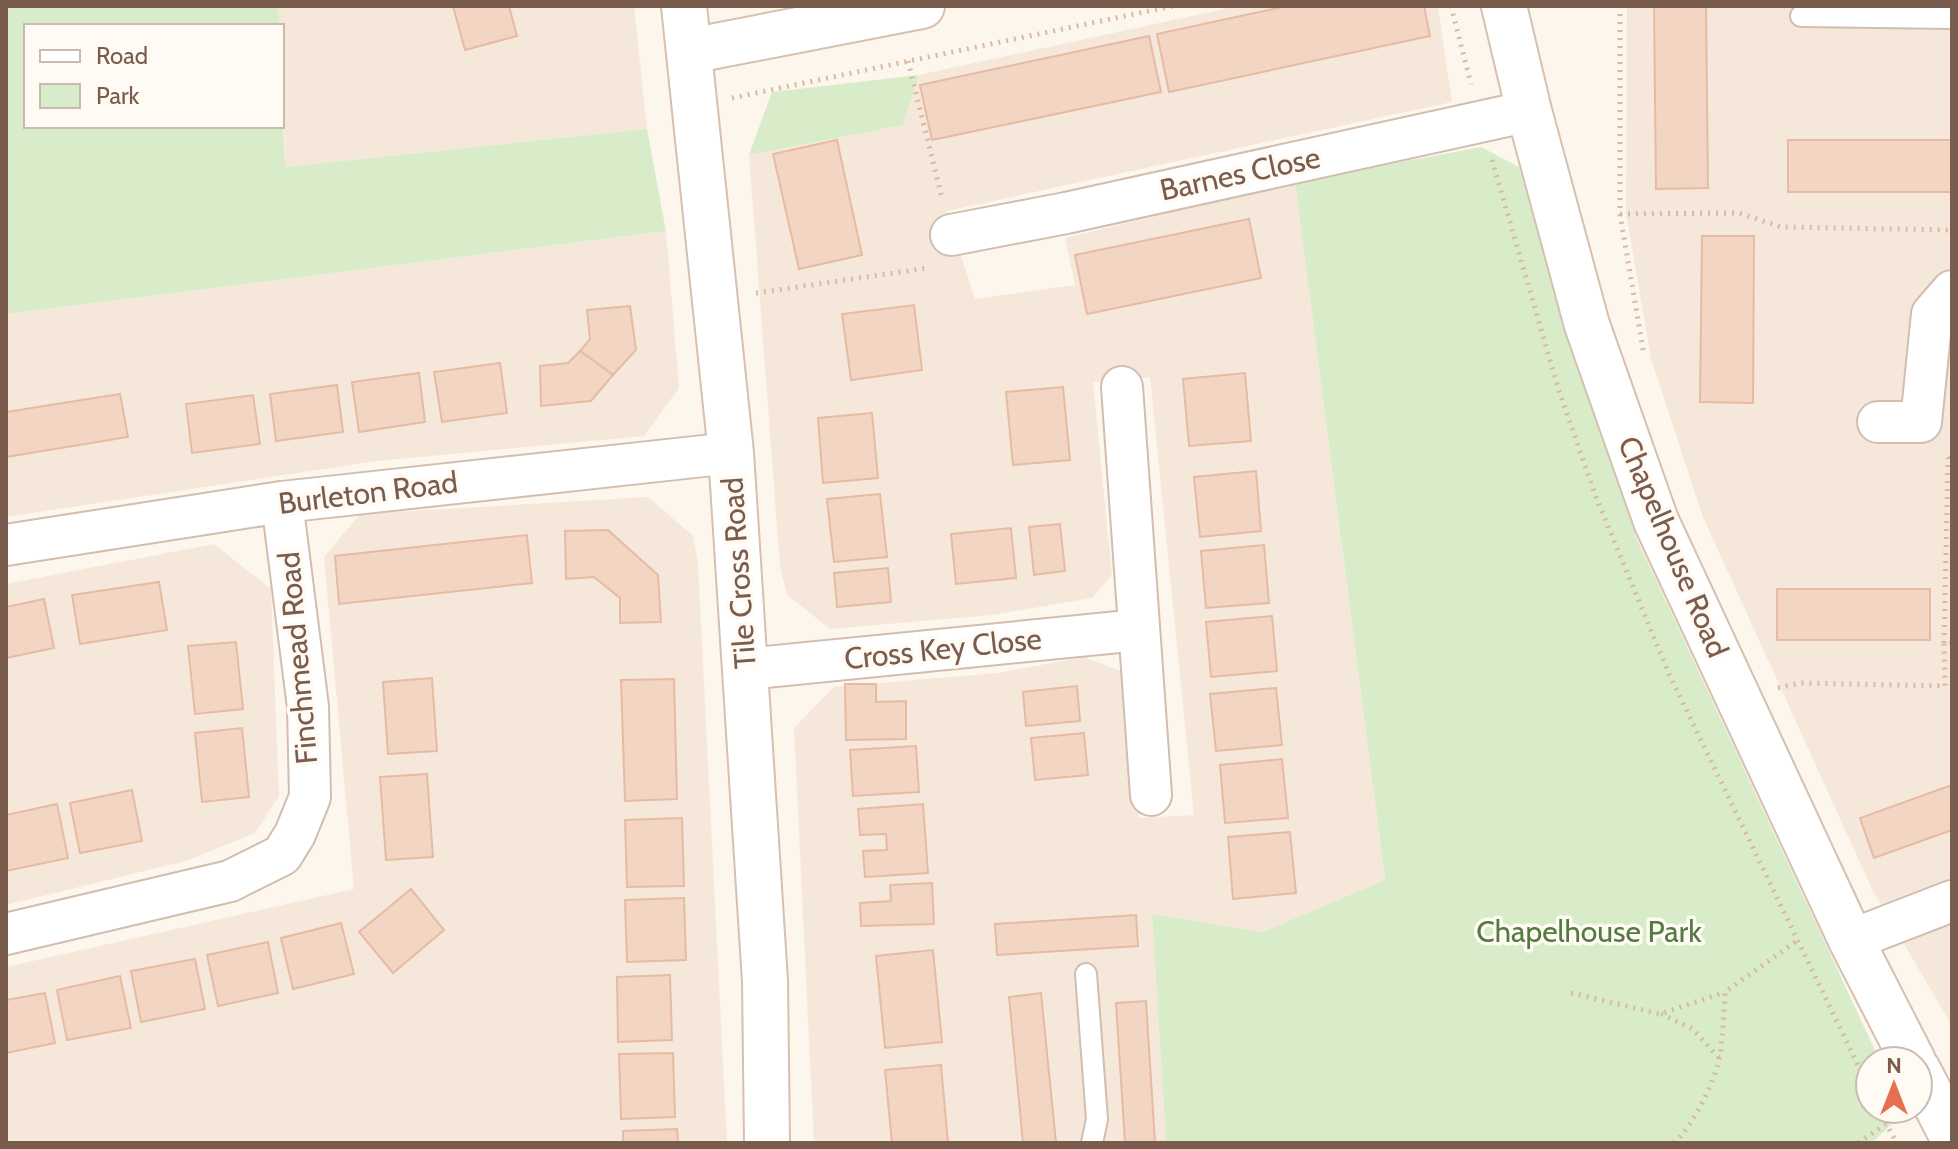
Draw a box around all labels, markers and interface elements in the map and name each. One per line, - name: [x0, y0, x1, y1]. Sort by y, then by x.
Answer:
- legend: [24, 24, 284, 128]
- text: Road: [96, 41, 148, 70]
- text: Park: [96, 81, 139, 110]
- street label: Barnes Close: [1156, 138, 1323, 209]
- street label: Chapelhouse Road: [1610, 431, 1737, 663]
- street label: Burleton Road: [276, 463, 460, 522]
- street label: Tile Cross Road: [713, 476, 764, 670]
- street label: Finchmead Road: [270, 550, 325, 766]
- street label: Cross Key Close: [842, 620, 1043, 677]
- park label: Chapelhouse Park: [1476, 913, 1702, 950]
- north arrow: [1854, 1045, 1934, 1125]
- text: N: [1886, 1052, 1902, 1079]

